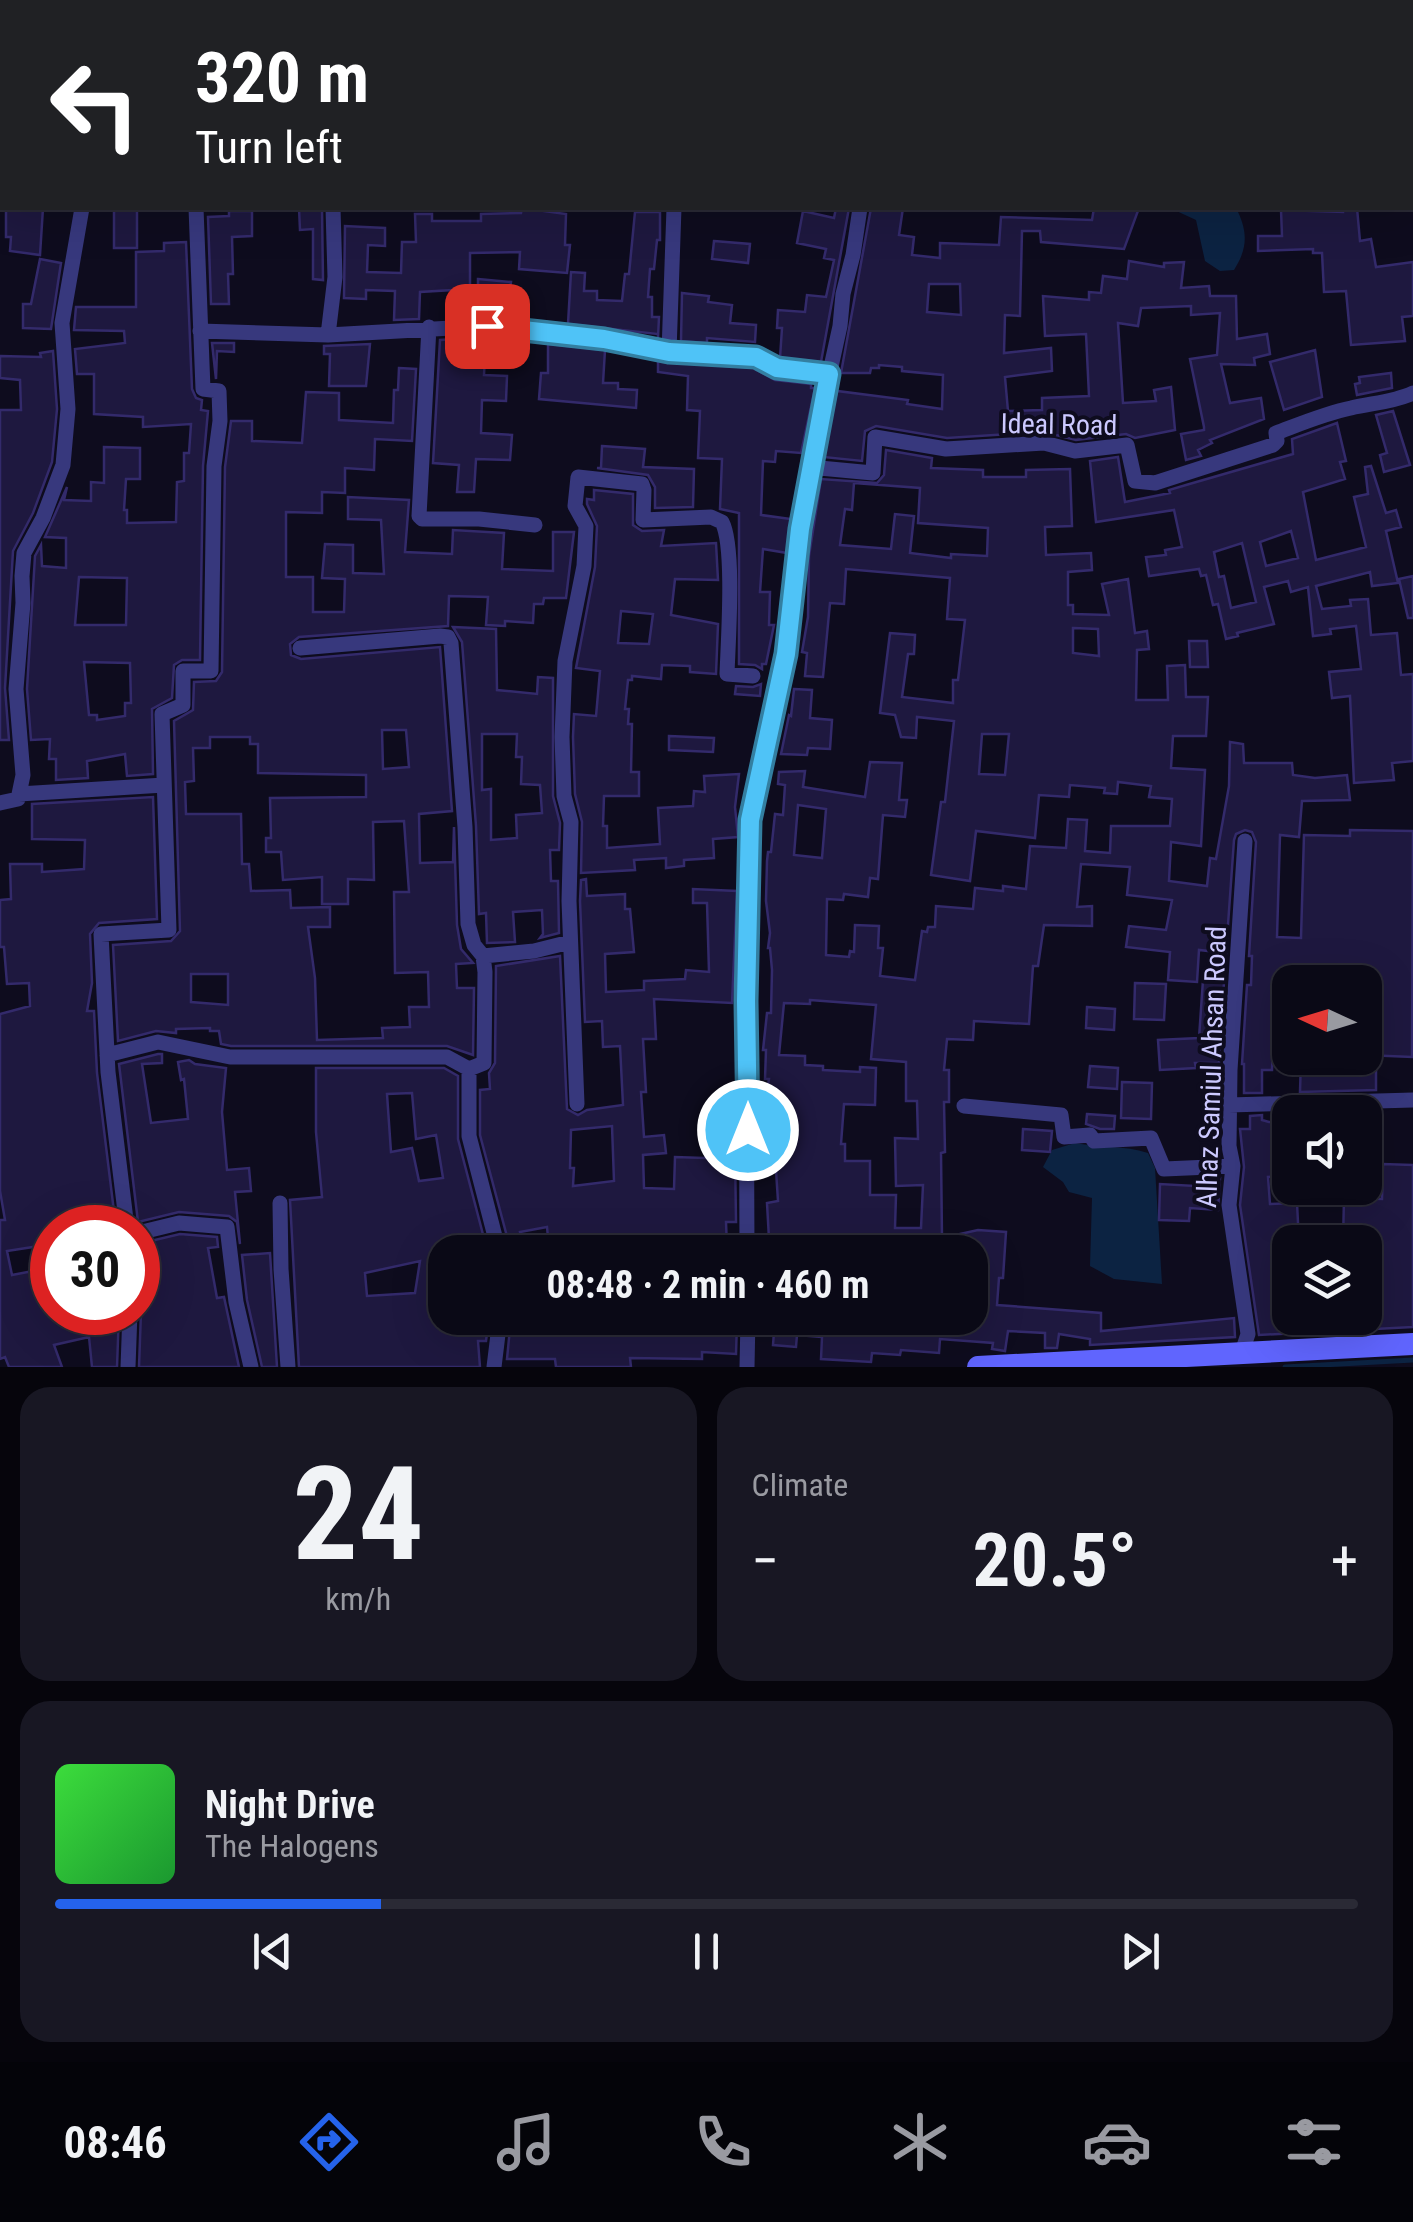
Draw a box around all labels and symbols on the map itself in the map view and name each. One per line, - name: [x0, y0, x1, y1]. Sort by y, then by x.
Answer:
- pin: [445, 284, 530, 369]
- street label: Ideal Road: [1000, 407, 1118, 442]
- street label: Alhaz Samiul Ahsan Road: [1190, 925, 1233, 1209]
- north arrow: [1272, 965, 1382, 1075]
- position arrow: [696, 1078, 800, 1182]
- speed limit sign: 30: [30, 1205, 160, 1335]

